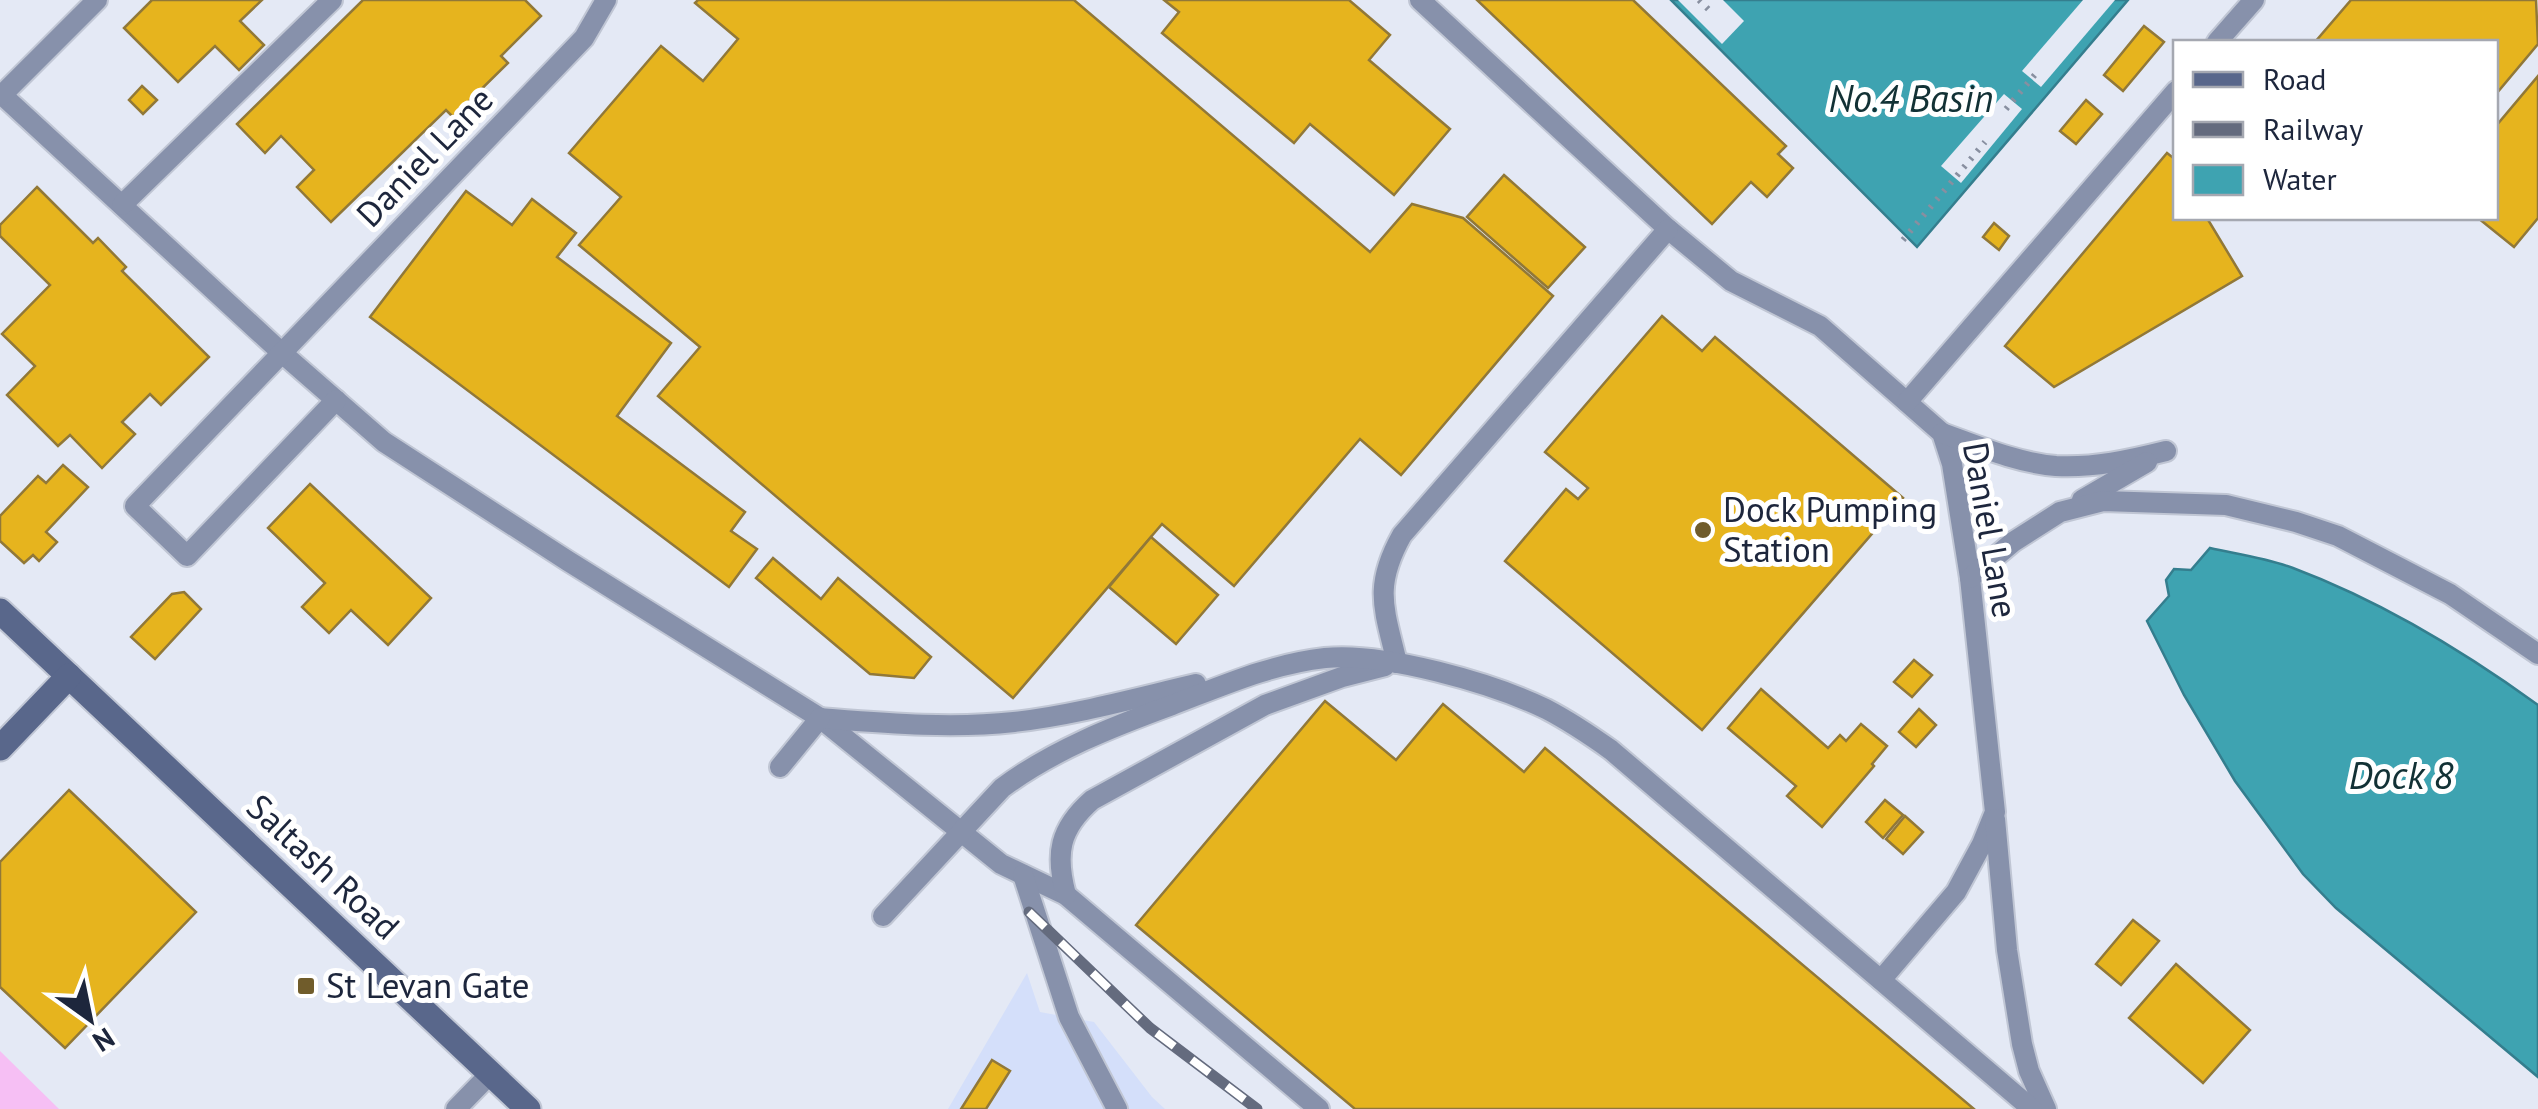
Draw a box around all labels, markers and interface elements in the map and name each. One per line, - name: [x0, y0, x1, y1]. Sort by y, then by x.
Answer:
- legend: [2173, 40, 2498, 220]
- text: Road: [2263, 59, 2327, 98]
- water label: No.4 Basin: [1829, 73, 1993, 122]
- street label: Daniel Lane: [346, 76, 503, 236]
- text: Railway: [2263, 109, 2363, 148]
- text: Water: [2263, 159, 2337, 198]
- street label: Daniel Lane: [1953, 438, 2029, 621]
- place label: Dock Pumping Station: [1723, 486, 1937, 572]
- marker: Dock Pumping Station: [1692, 519, 1714, 541]
- water label: Dock 8: [2349, 750, 2454, 799]
- street label: Saltash Road: [238, 784, 410, 949]
- place label: St Levan Gate: [326, 962, 530, 1008]
- north arrow: [40, 969, 140, 1069]
- marker: St Levan Gate: [295, 975, 317, 997]
- text: N: [86, 1020, 122, 1061]

